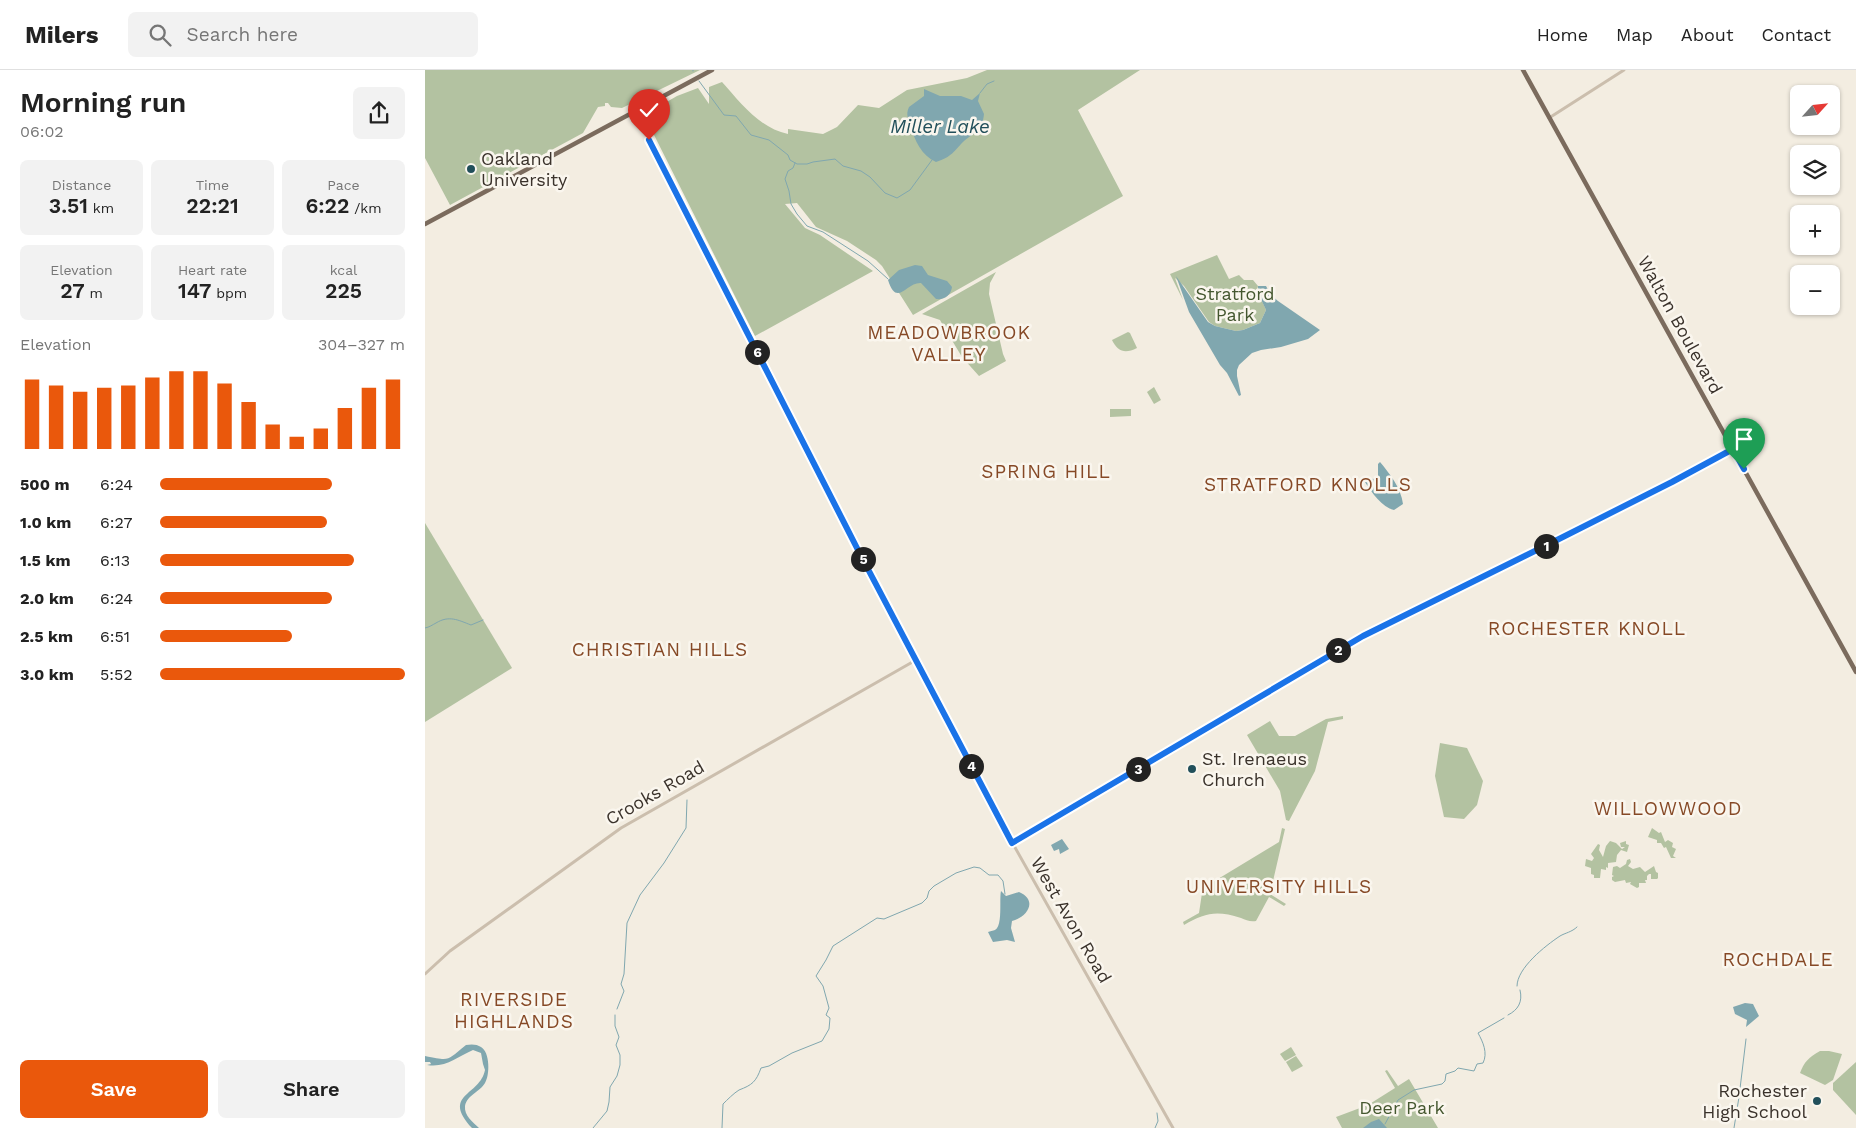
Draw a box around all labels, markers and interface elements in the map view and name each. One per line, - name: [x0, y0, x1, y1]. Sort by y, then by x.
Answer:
- search box: [128, 12, 478, 57]
- text: Milers: [25, 21, 98, 49]
- icon: search: [146, 21, 174, 49]
- text: Search here: [186, 23, 298, 46]
- text: Home: [1537, 24, 1588, 45]
- text: Map: [1616, 24, 1653, 45]
- text: About: [1681, 24, 1733, 45]
- text: Contact: [1761, 24, 1831, 45]
- north arrow: [1790, 85, 1840, 135]
- map controls: [1790, 85, 1840, 315]
- text: Morning run: [20, 86, 186, 119]
- button: share: [353, 87, 405, 139]
- pin: [628, 89, 670, 140]
- icon: check: [635, 96, 663, 124]
- water label: Miller Lake: [890, 115, 990, 138]
- text: 06:02: [20, 122, 64, 141]
- button: layers: [1790, 145, 1840, 195]
- place label: Oakland University: [481, 148, 568, 190]
- marker: Oakland University: [465, 163, 477, 175]
- text: Distance: [52, 177, 111, 193]
- text: Time: [196, 177, 229, 193]
- text: Pace: [327, 177, 360, 193]
- text: 3.51: [49, 193, 88, 218]
- text: 22:21: [186, 193, 239, 218]
- text: 6:22: [305, 193, 349, 218]
- text: km: [88, 200, 114, 216]
- text: /km: [349, 200, 382, 216]
- button: +: [1790, 205, 1840, 255]
- street label: Walton Boulevard: [1634, 252, 1727, 397]
- text: Elevation: [50, 262, 113, 278]
- text: Heart rate: [178, 262, 247, 278]
- text: kcal: [330, 262, 357, 278]
- button: −: [1790, 265, 1840, 315]
- text: 27: [60, 278, 85, 303]
- text: 147: [178, 278, 211, 303]
- text: 225: [325, 278, 362, 303]
- park label: Stratford Park: [1195, 283, 1275, 325]
- text: m: [85, 285, 103, 301]
- text: bpm: [211, 285, 247, 301]
- district label: MEADOWBROOK VALLEY: [867, 321, 1031, 366]
- text: Elevation: [20, 335, 91, 354]
- text: 304–327 m: [318, 335, 405, 354]
- pin: 6: [745, 340, 769, 364]
- text: 6: [753, 344, 762, 360]
- pin: [1723, 418, 1765, 469]
- icon: arrive: [1730, 425, 1758, 453]
- district label: SPRING HILL: [981, 460, 1111, 483]
- district label: STRATFORD KNOLLS: [1204, 473, 1412, 496]
- text: 500 m: [20, 475, 70, 494]
- text: 6:24: [100, 475, 133, 494]
- text: 1.0 km: [20, 513, 71, 532]
- text: 6:27: [100, 513, 132, 532]
- pin: 1: [1533, 534, 1559, 558]
- text: 1: [1543, 538, 1550, 554]
- pin: 5: [851, 546, 875, 572]
- text: 1.5 km: [20, 551, 70, 570]
- text: 6:13: [100, 551, 130, 570]
- text: 5: [859, 551, 868, 567]
- text: 2.0 km: [20, 589, 74, 608]
- text: 6:24: [100, 589, 133, 608]
- district label: ROCHESTER KNOLL: [1488, 617, 1686, 640]
- text: 2.5 km: [20, 627, 73, 646]
- text: 6:51: [100, 627, 130, 646]
- district label: CHRISTIAN HILLS: [572, 638, 748, 661]
- pin: 2: [1325, 638, 1351, 662]
- text: 2: [1334, 642, 1343, 658]
- text: 3.0 km: [20, 665, 74, 684]
- text: 5:52: [100, 665, 133, 684]
- place label: St. Irenaeus Church: [1202, 748, 1307, 790]
- pin: 4: [959, 754, 983, 778]
- street label: Crooks Road: [602, 756, 708, 829]
- pin: 3: [1125, 756, 1151, 782]
- text: 4: [967, 758, 976, 774]
- text: 3: [1134, 761, 1143, 777]
- marker: St. Irenaeus Church: [1186, 763, 1198, 775]
- district label: WILLOWWOOD: [1594, 797, 1742, 820]
- street label: West Avon Road: [1027, 853, 1116, 987]
- district label: UNIVERSITY HILLS: [1186, 875, 1372, 898]
- district label: ROCHDALE: [1722, 948, 1834, 971]
- district label: RIVERSIDE HIGHLANDS: [454, 988, 574, 1033]
- button: Save: [20, 1060, 208, 1118]
- button: Share: [218, 1060, 405, 1118]
- place label: Rochester High School: [1702, 1080, 1807, 1122]
- marker: Rochester High School: [1811, 1095, 1823, 1107]
- park label: Deer Park: [1359, 1097, 1445, 1118]

